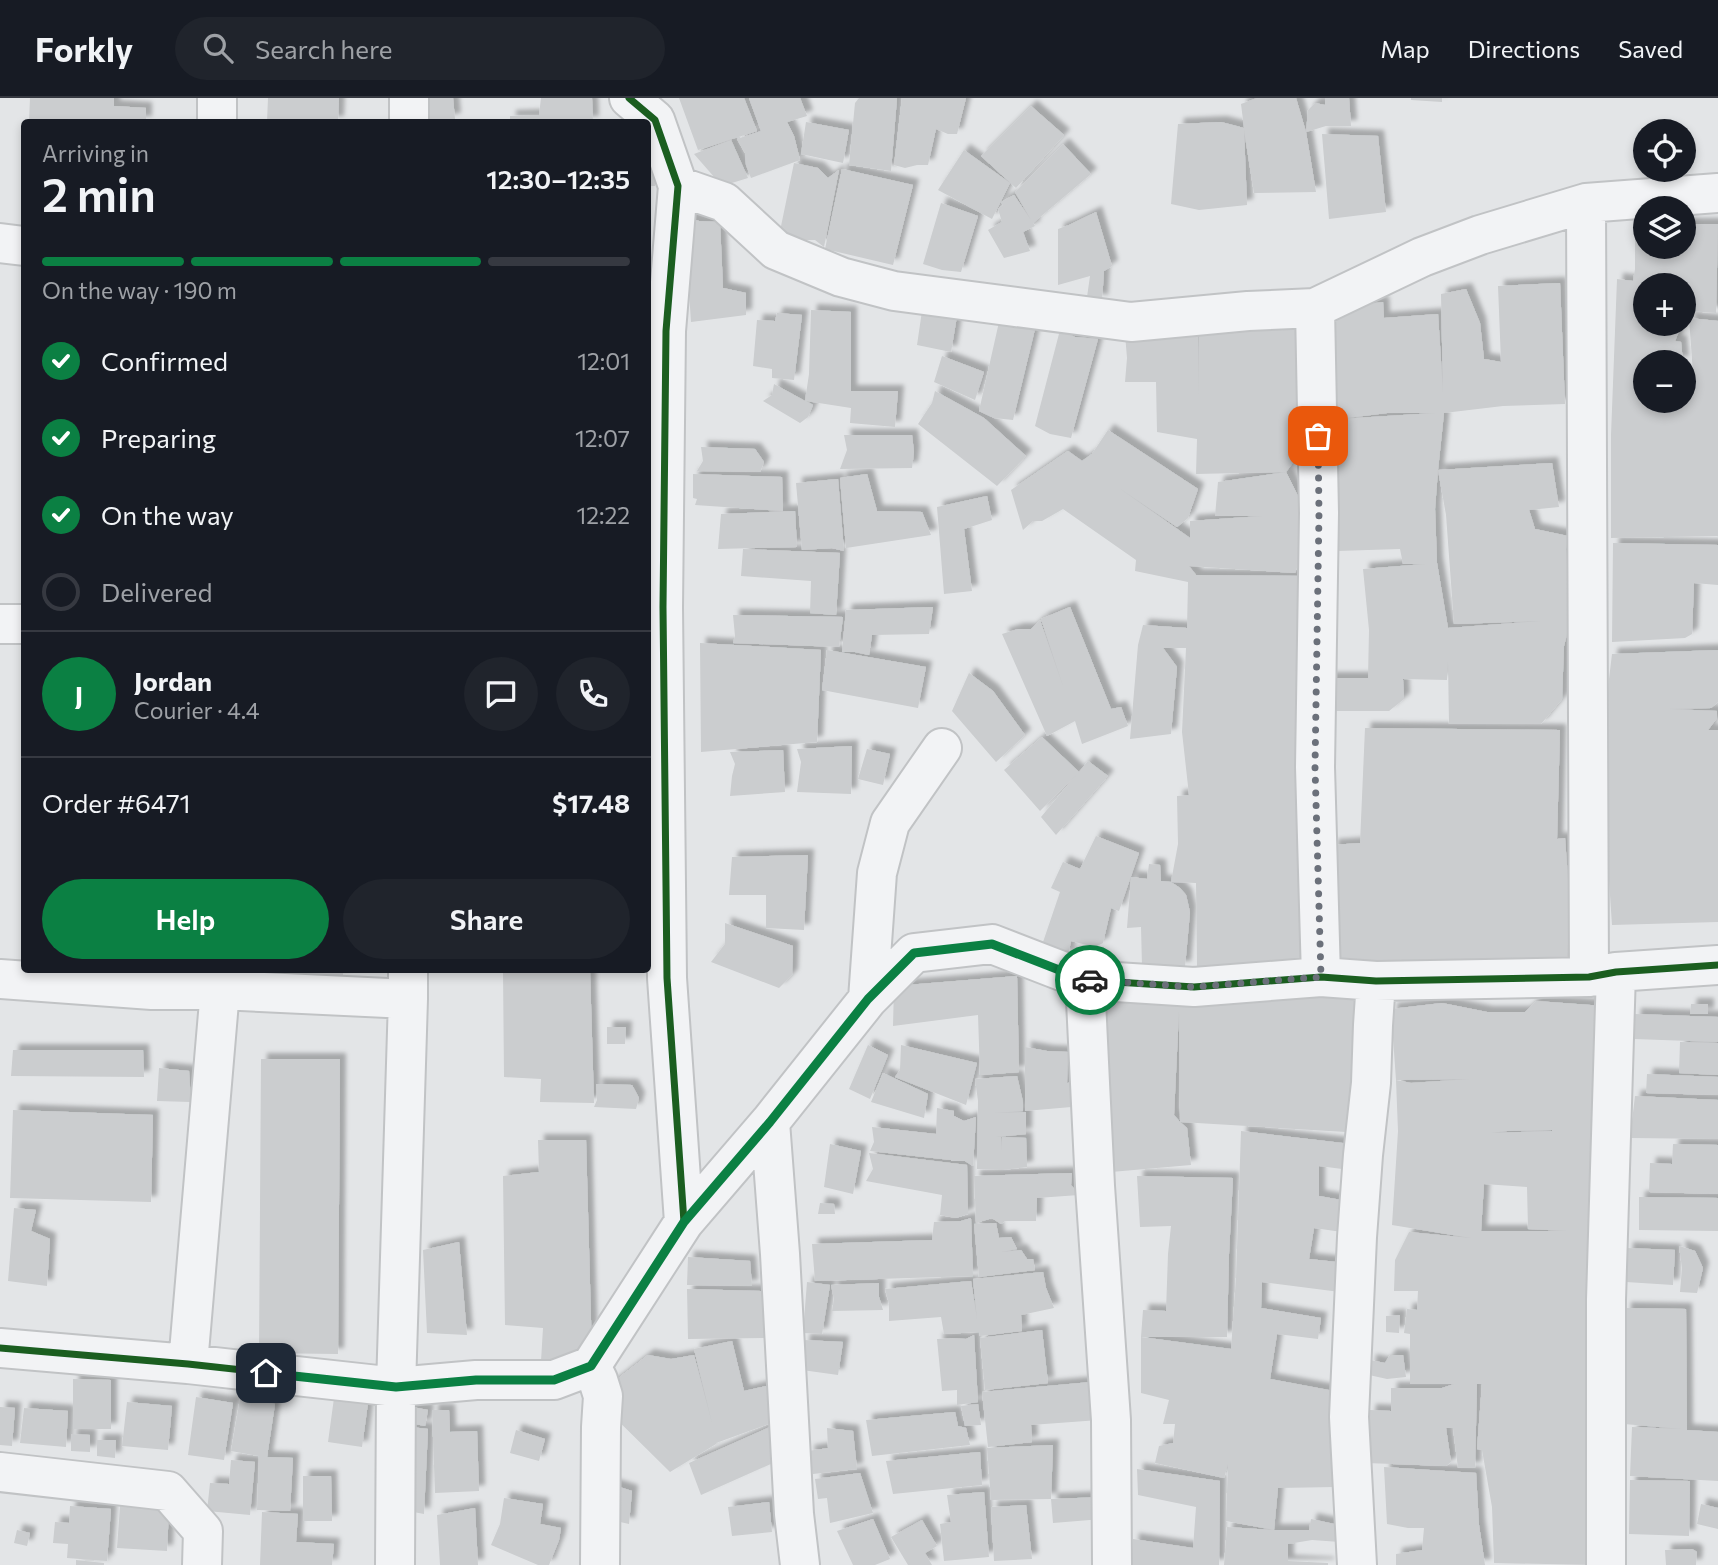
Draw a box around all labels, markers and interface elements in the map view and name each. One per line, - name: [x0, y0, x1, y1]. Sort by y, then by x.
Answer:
- search box: [175, 17, 665, 80]
- text: Forkly: [35, 28, 133, 69]
- icon: search: [199, 29, 237, 67]
- text: Search here: [255, 33, 393, 64]
- text: Map: [1380, 34, 1430, 63]
- text: Directions: [1468, 34, 1580, 63]
- text: Saved: [1618, 34, 1683, 63]
- map controls: [1633, 119, 1696, 413]
- button: locate: [1633, 119, 1696, 182]
- text: Arriving in: [42, 139, 149, 167]
- text: 12:30–12:35: [486, 163, 630, 194]
- text: 2 min: [42, 165, 156, 221]
- button: layers: [1633, 196, 1696, 259]
- button: +: [1633, 273, 1696, 336]
- text: On the way · 190 m: [42, 276, 237, 304]
- icon: check: [42, 342, 80, 380]
- text: Confirmed: [101, 345, 228, 376]
- text: 12:01: [577, 347, 630, 375]
- button: −: [1633, 350, 1696, 413]
- pin: [1288, 406, 1348, 466]
- icon: bag: [1299, 417, 1337, 455]
- icon: check: [42, 419, 80, 457]
- text: Preparing: [101, 422, 216, 453]
- text: 12:07: [575, 424, 630, 452]
- icon: check: [42, 496, 80, 534]
- text: On the way: [101, 499, 234, 530]
- text: 12:22: [576, 501, 630, 529]
- text: Delivered: [101, 576, 212, 607]
- button: chat: [464, 657, 538, 731]
- button: phone: [556, 657, 630, 731]
- text: Jordan: [134, 665, 212, 696]
- text: J: [75, 679, 83, 710]
- text: Courier · 4.4: [134, 696, 260, 724]
- text: Order #6471: [42, 787, 191, 818]
- text: $17.48: [552, 787, 630, 818]
- button: Help: [42, 879, 329, 959]
- button: Share: [343, 879, 630, 959]
- courier: [1055, 945, 1125, 1015]
- icon: car: [1071, 961, 1109, 999]
- pin: [236, 1343, 296, 1403]
- icon: home: [247, 1354, 285, 1392]

